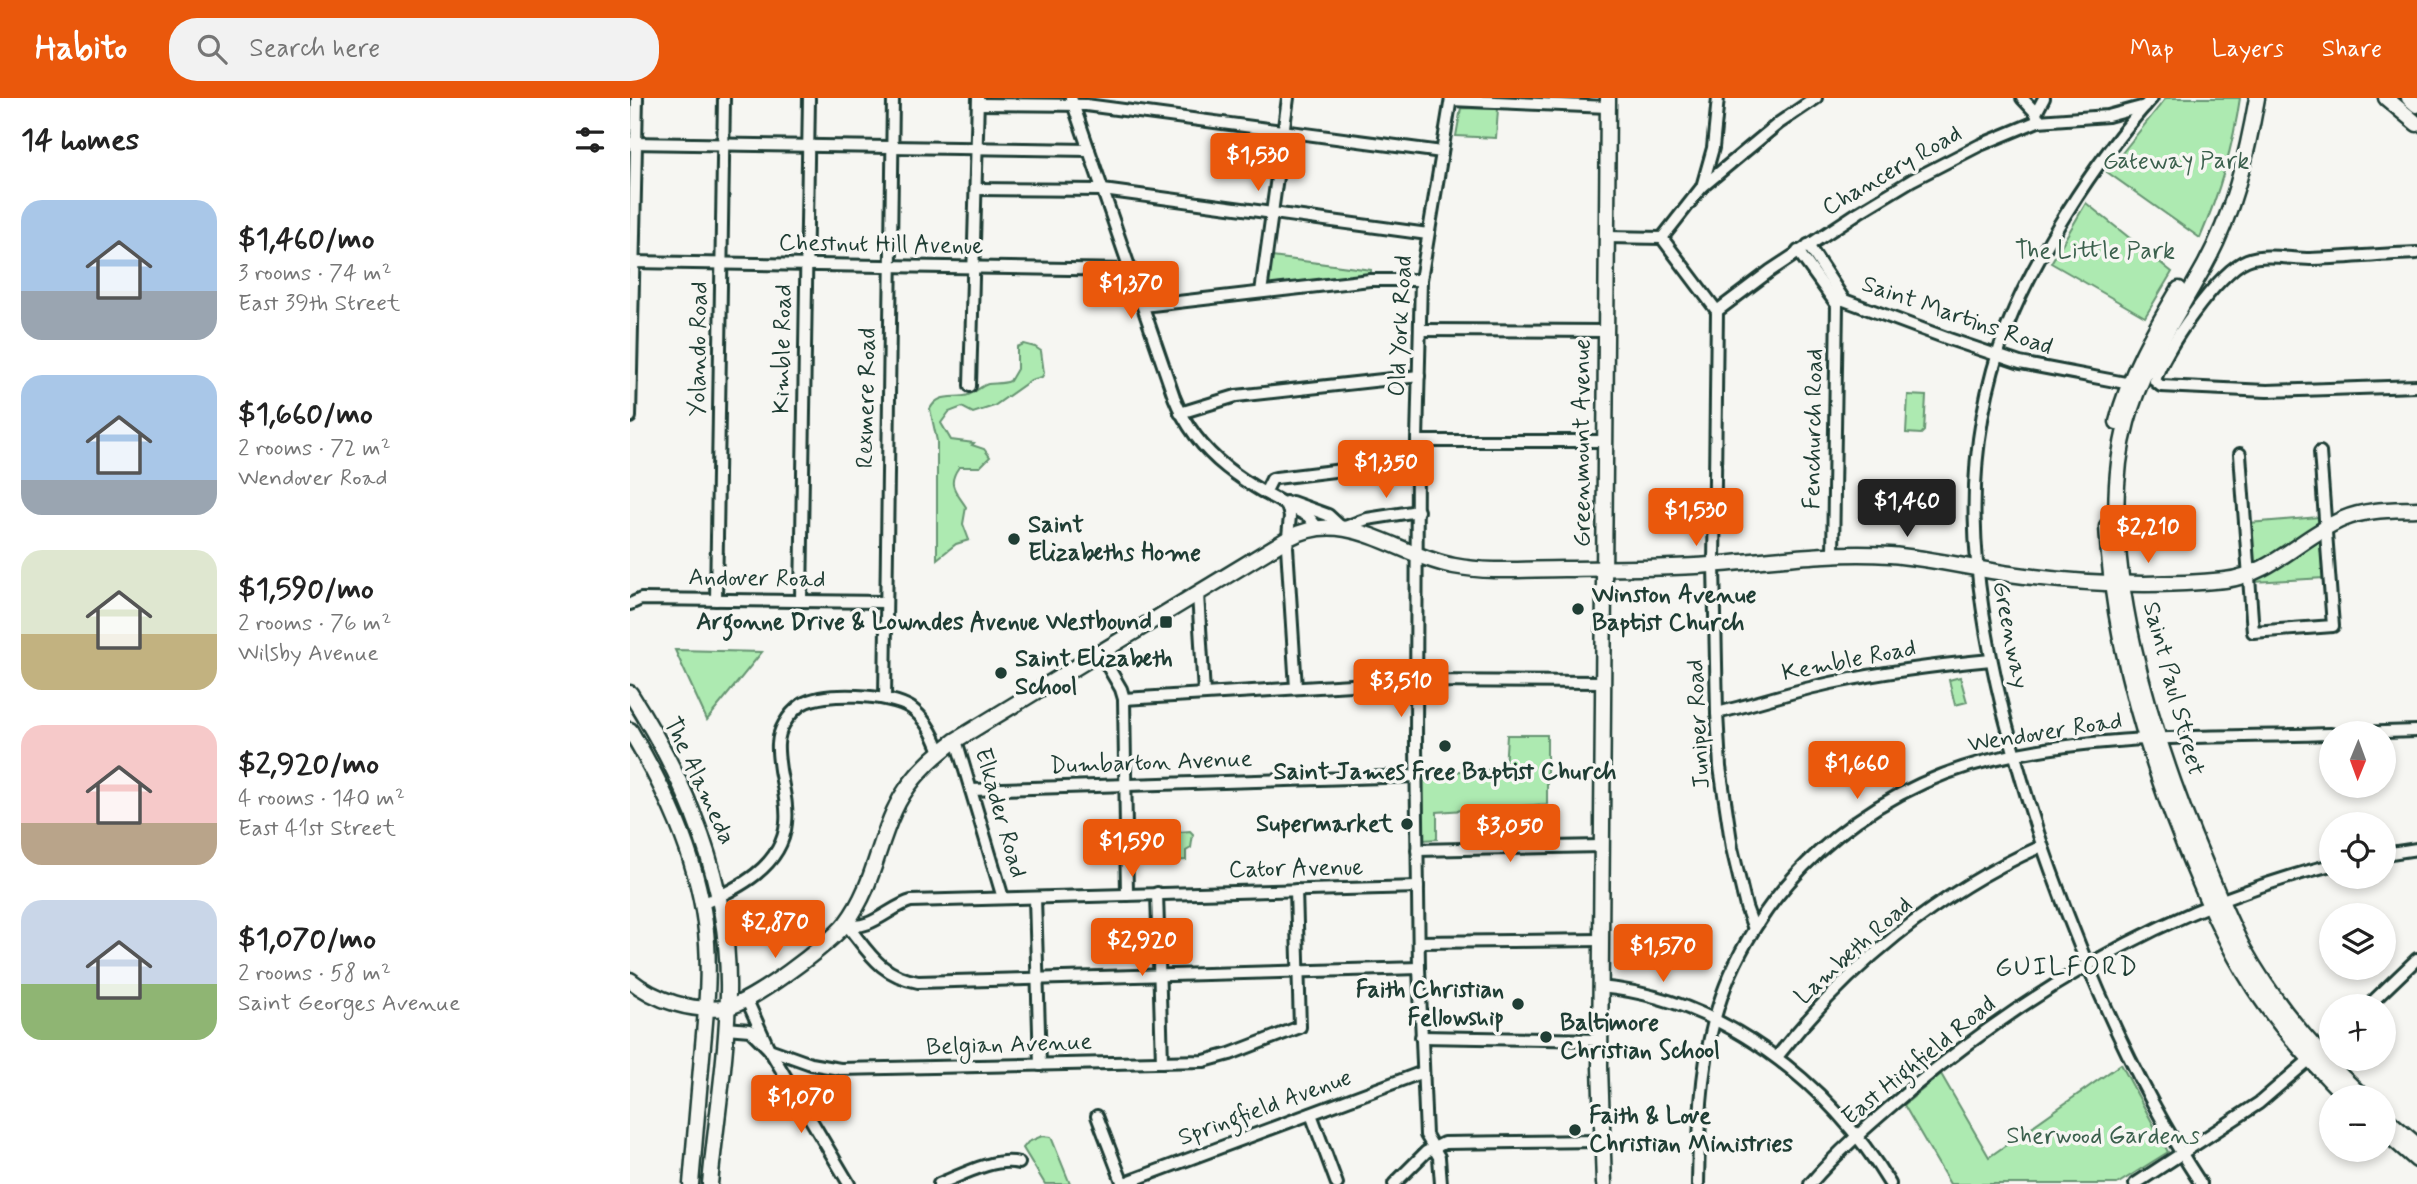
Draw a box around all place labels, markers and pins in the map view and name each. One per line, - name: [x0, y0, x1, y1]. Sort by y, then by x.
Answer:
- pin: $1,530: [1201, 134, 1315, 193]
- pin: $1,370: [1074, 262, 1188, 321]
- pin: $1,350: [1329, 440, 1443, 500]
- pin: $1,460: [1850, 480, 1964, 539]
- pin: $1,530: [1639, 489, 1753, 548]
- pin: $2,210: [2091, 505, 2205, 565]
- place label: Saint Elizabeths Home: [1028, 510, 1201, 569]
- marker: Saint Elizabeths Home: [1006, 531, 1022, 547]
- place label: Winston Avenue Baptist Church: [1591, 580, 1757, 639]
- marker: Winston Avenue Baptist Church: [1570, 601, 1586, 617]
- place label: Argonne Drive & Lowndes Avenue Westbound: [696, 607, 1152, 641]
- marker: Argonne Drive & Lowndes Avenue Westbound: [1158, 614, 1174, 630]
- place label: Saint Elizabeth School: [1015, 644, 1173, 703]
- pin: $3,510: [1344, 660, 1458, 719]
- marker: Saint Elizabeth School: [993, 665, 1009, 681]
- marker: Saint James Free Baptist Church: [1437, 738, 1453, 754]
- pin: $1,660: [1800, 742, 1914, 801]
- place label: Saint James Free Baptist Church: [1273, 757, 1617, 788]
- pin: $3,050: [1453, 804, 1567, 864]
- place label: Supermarket: [1256, 809, 1394, 840]
- marker: Supermarket: [1399, 816, 1415, 832]
- pin: $1,590: [1075, 820, 1189, 879]
- pin: $2,870: [718, 900, 832, 960]
- pin: $2,920: [1085, 918, 1199, 978]
- pin: $1,570: [1606, 924, 1720, 984]
- place label: Faith Christian Fellowship: [1356, 975, 1504, 1034]
- marker: Faith Christian Fellowship: [1510, 996, 1526, 1012]
- place label: Baltimore Christian School: [1560, 1008, 1720, 1067]
- marker: Baltimore Christian School: [1538, 1029, 1554, 1045]
- pin: $1,070: [744, 1076, 858, 1135]
- place label: Faith & Love Christian Ministries: [1589, 1101, 1793, 1160]
- marker: Faith & Love Christian Ministries: [1567, 1122, 1583, 1138]

